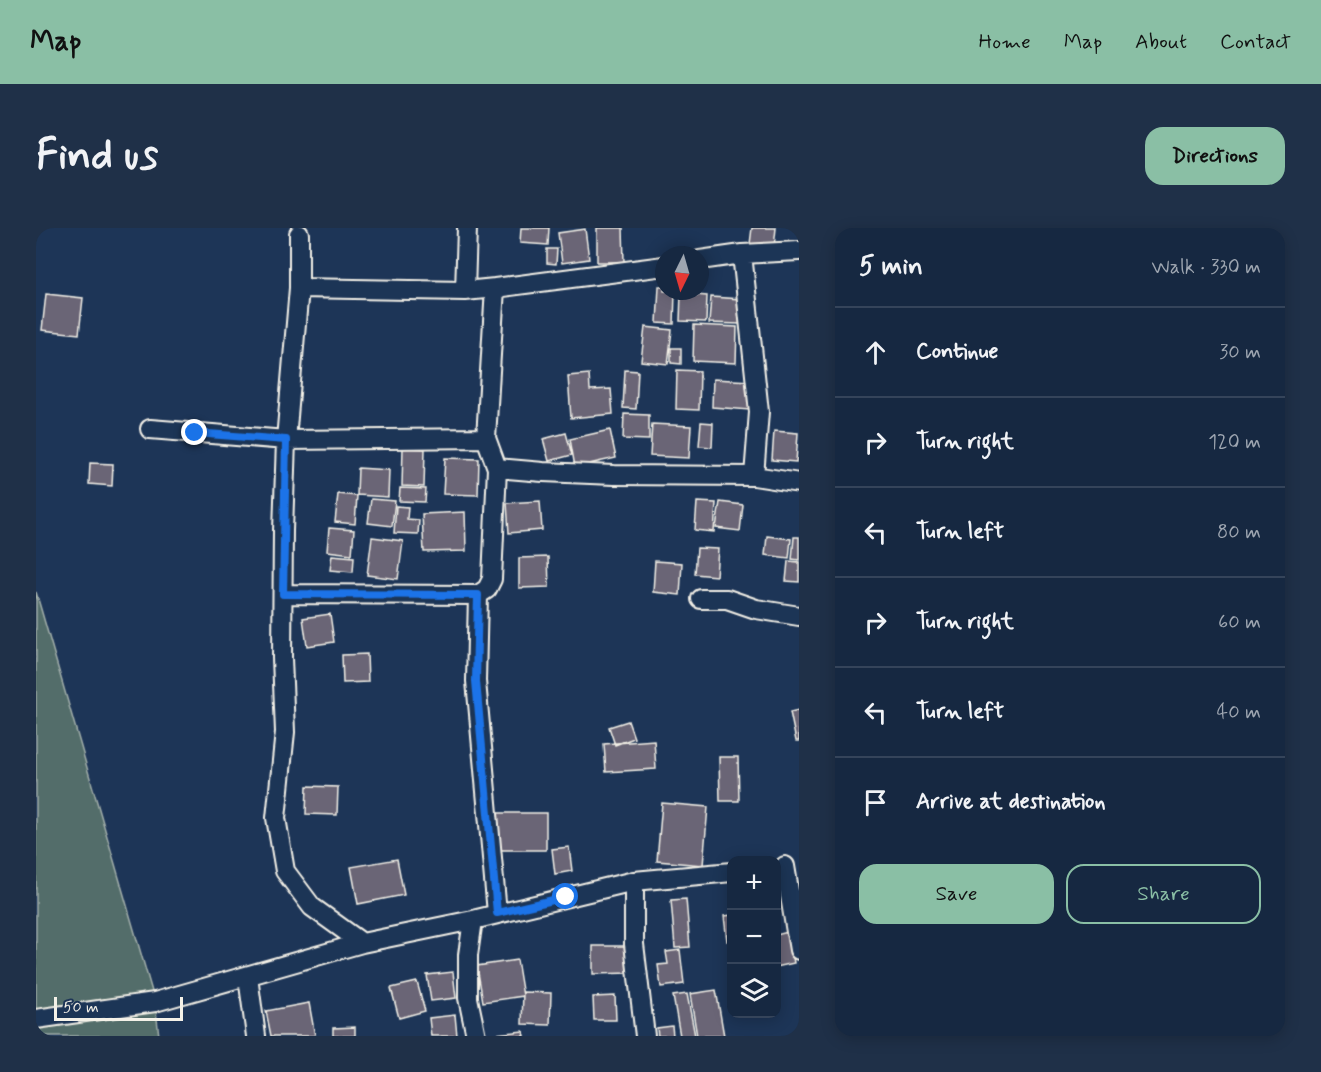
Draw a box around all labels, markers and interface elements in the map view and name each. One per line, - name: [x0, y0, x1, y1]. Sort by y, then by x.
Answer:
- text: Map: [30, 24, 81, 61]
- text: Home: [979, 28, 1031, 56]
- text: Map: [1064, 28, 1102, 56]
- text: About: [1135, 28, 1187, 56]
- text: Contact: [1220, 28, 1291, 56]
- button: Directions: [1145, 127, 1285, 185]
- text: Find us: [36, 129, 158, 184]
- north arrow: [655, 246, 709, 300]
- text: 5 min: [859, 250, 923, 284]
- text: Walk · 330 m: [1152, 254, 1261, 281]
- icon: ahead: [859, 336, 892, 369]
- text: Continue: [916, 338, 998, 366]
- text: 30 m: [1219, 339, 1261, 366]
- route end: [181, 419, 207, 445]
- icon: right: [859, 426, 892, 459]
- text: Turn right: [916, 428, 1014, 456]
- text: 120 m: [1208, 429, 1261, 456]
- icon: left: [859, 516, 892, 549]
- text: Turn left: [916, 518, 1004, 546]
- text: 80 m: [1217, 519, 1261, 546]
- icon: right: [859, 606, 892, 639]
- text: Turn right: [916, 608, 1014, 636]
- text: 60 m: [1218, 609, 1261, 636]
- icon: left: [859, 696, 892, 729]
- text: Turn left: [916, 698, 1004, 726]
- text: 40 m: [1217, 699, 1261, 726]
- icon: arrive: [859, 786, 892, 819]
- text: Arrive at destination: [916, 788, 1106, 816]
- map controls: [727, 856, 781, 1018]
- button: +: [727, 856, 781, 910]
- button: Save: [859, 864, 1054, 924]
- button: Share: [1066, 864, 1261, 924]
- route start: [552, 883, 578, 909]
- button: −: [727, 910, 781, 964]
- button: layers: [727, 964, 781, 1018]
- scale bar: [54, 994, 183, 1022]
- text: 50 m: [63, 997, 99, 1018]

